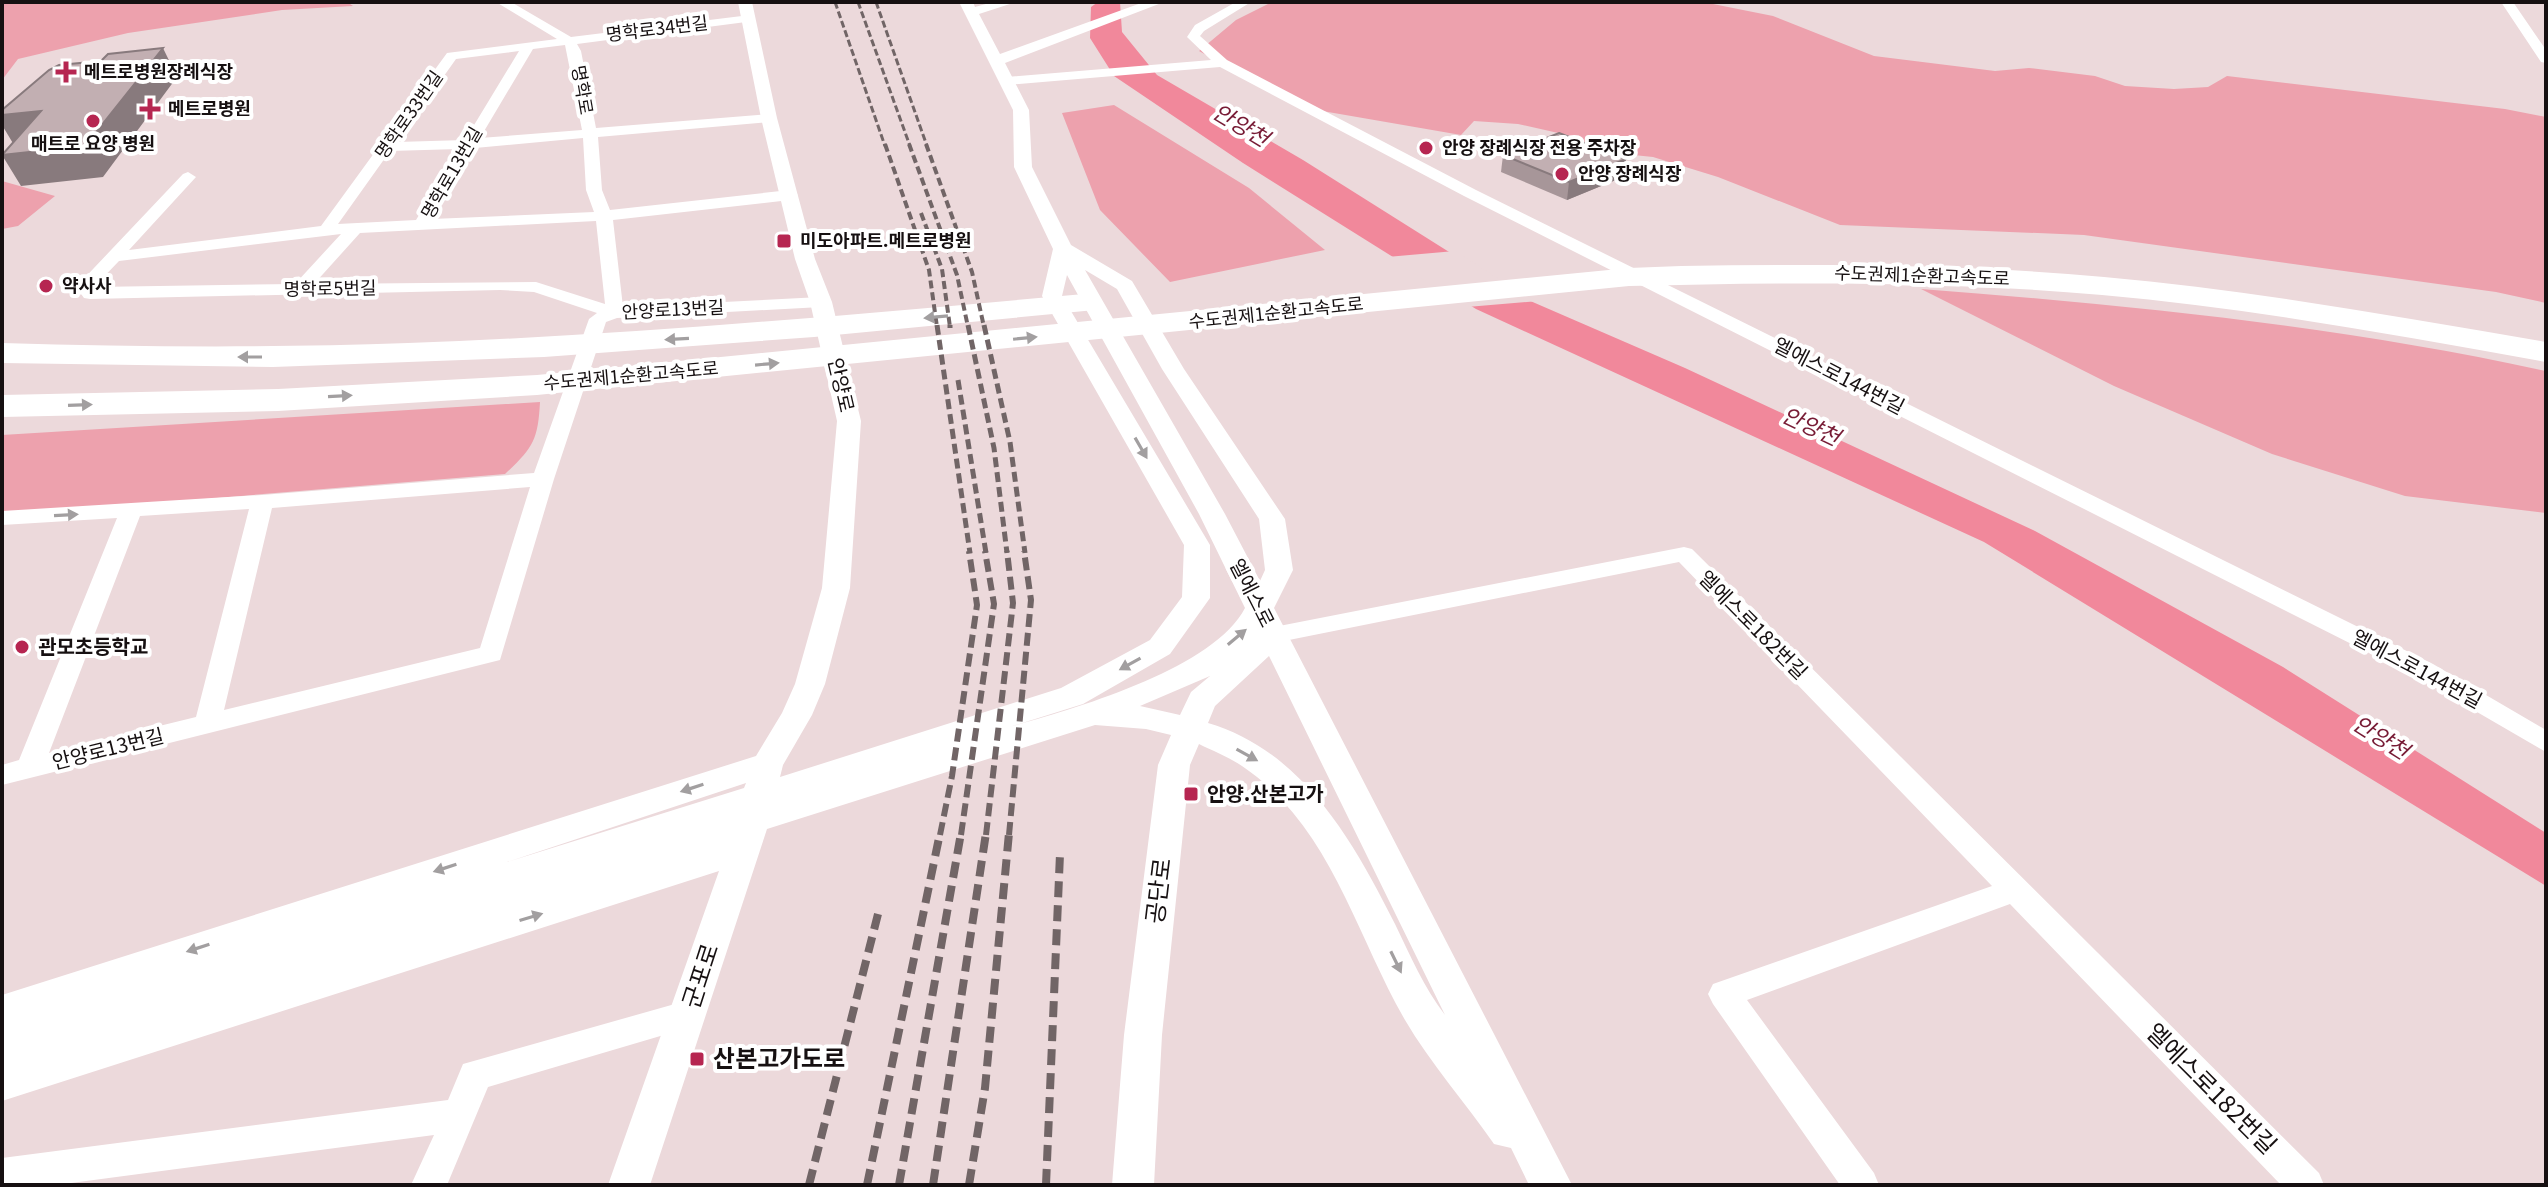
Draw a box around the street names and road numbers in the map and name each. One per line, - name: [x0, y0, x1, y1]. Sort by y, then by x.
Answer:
- street label: 명학로34번길: [604, 8, 709, 46]
- street label: 명학로: [567, 63, 601, 116]
- street label: 명학로33번길: [367, 64, 447, 163]
- street label: 명학로13번길: [413, 121, 487, 223]
- street label: 수도권제1순환고속도로: [1834, 258, 2010, 290]
- street label: 명학로5번길: [283, 273, 377, 301]
- street label: 수도권제1순환고속도로: [1187, 289, 1364, 333]
- street label: 안양로13번길: [621, 292, 725, 324]
- street label: 엘에스로144번길: [1769, 329, 1910, 420]
- street label: 수도권제1순환고속도로: [542, 353, 719, 395]
- street label: 안양로: [822, 355, 863, 415]
- street label: 엘에스로: [1224, 553, 1283, 632]
- street label: 엘에스로182번길: [1693, 563, 1815, 685]
- street label: 엘에스로144번길: [2347, 621, 2488, 714]
- street label: 안양로13번길: [49, 720, 167, 775]
- street label: 공단로: [1135, 856, 1178, 926]
- street label: 군포로: [672, 938, 726, 1012]
- street label: 엘에스로182번길: [2139, 1014, 2286, 1161]

